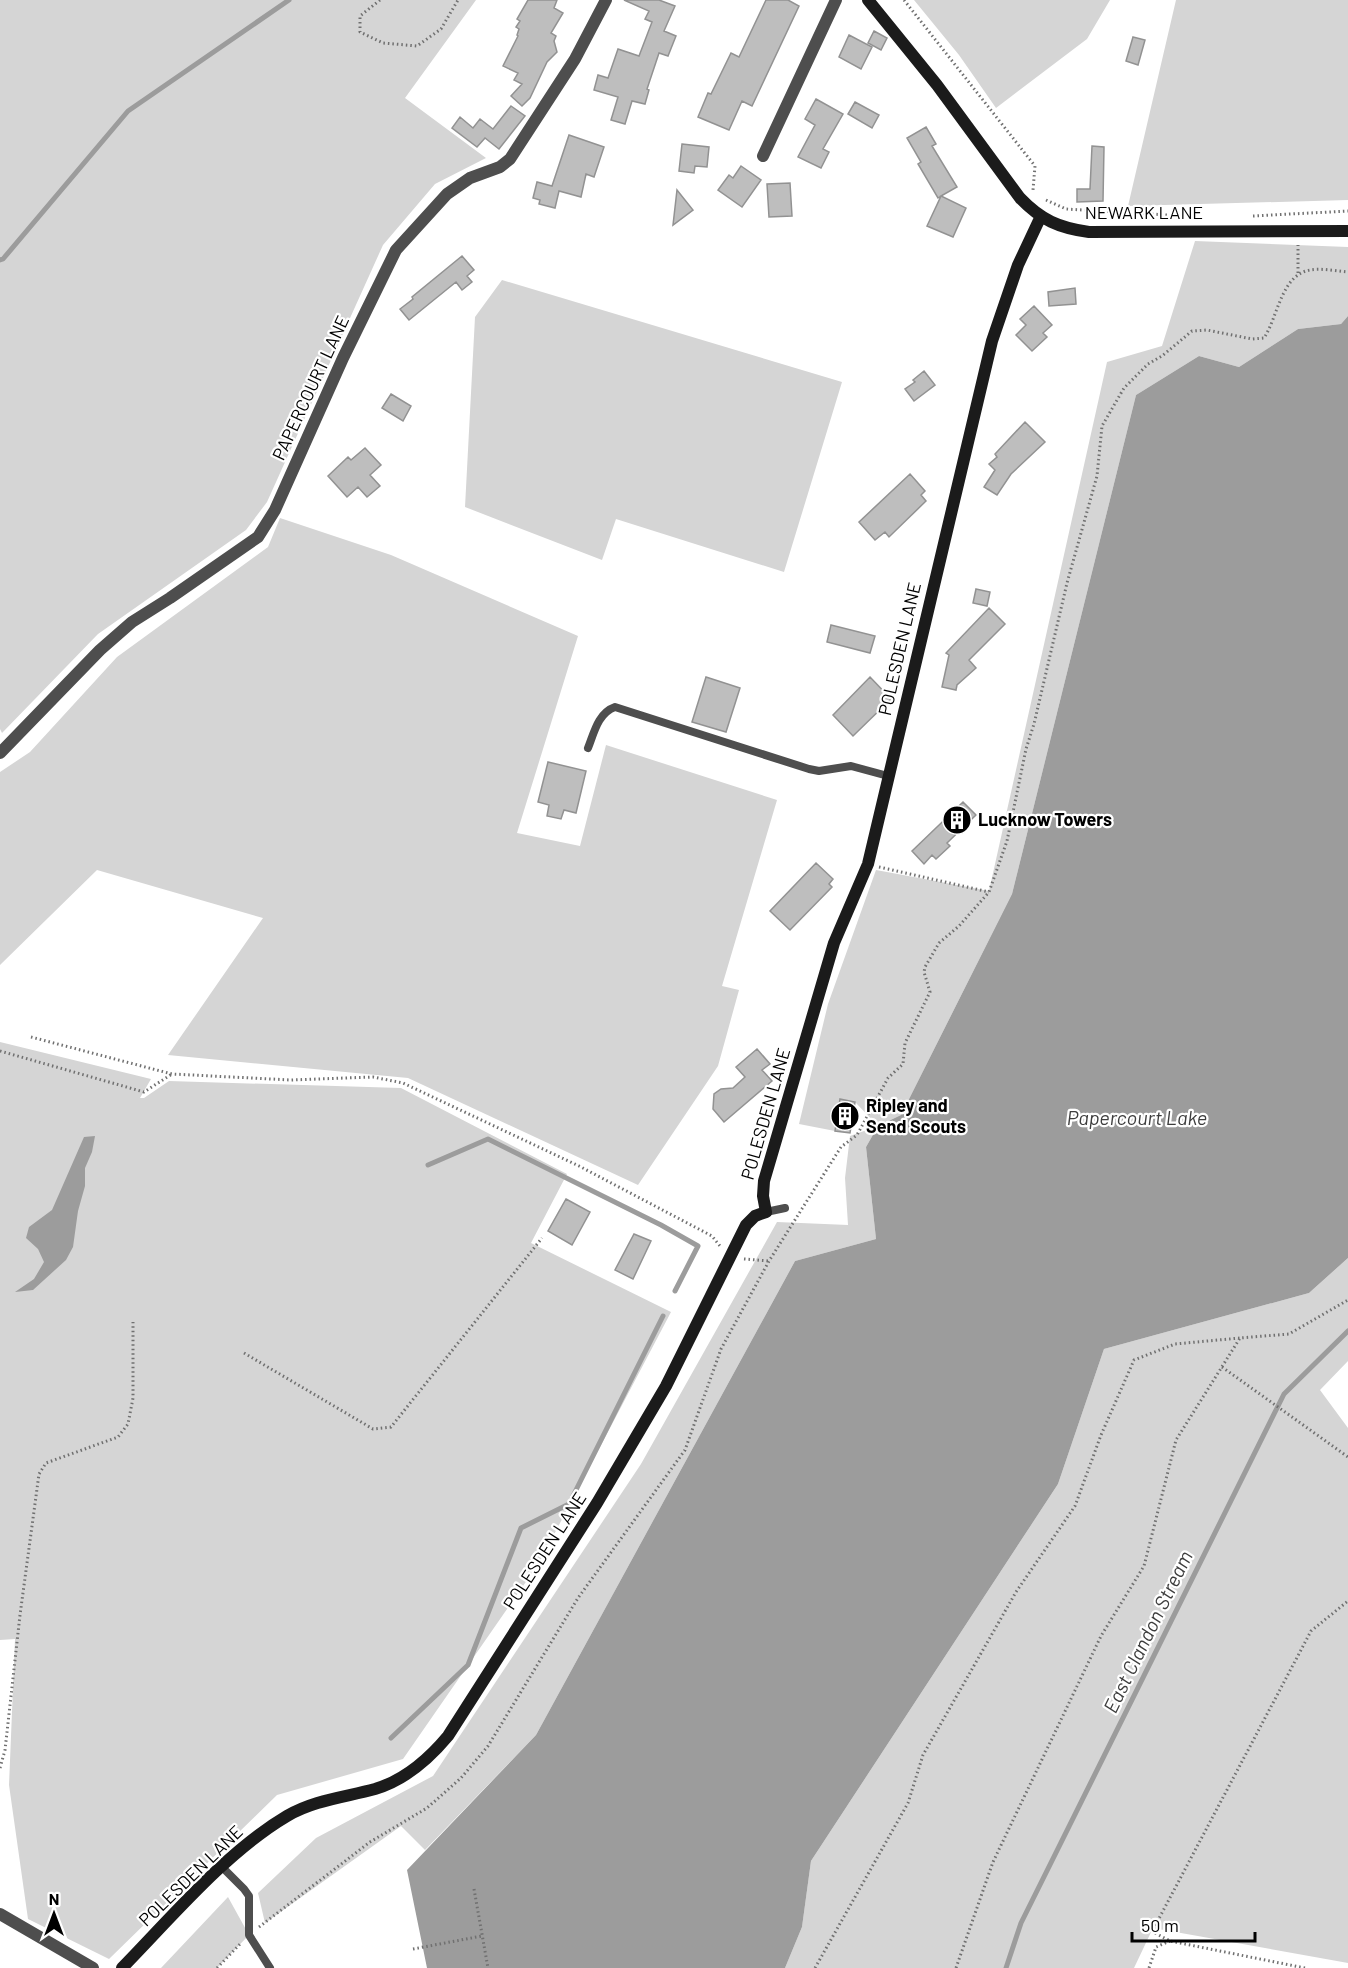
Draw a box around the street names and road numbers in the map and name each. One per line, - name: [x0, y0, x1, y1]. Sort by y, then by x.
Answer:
- street label: NEWARK LANE: [1085, 201, 1203, 223]
- street label: PAPERCOURT LANE: [267, 312, 353, 463]
- street label: POLESDEN LANE: [873, 580, 925, 717]
- street label: POLESDEN LANE: [736, 1045, 794, 1182]
- street label: POLESDEN LANE: [498, 1487, 590, 1613]
- street label: POLESDEN LANE: [134, 1820, 247, 1930]

